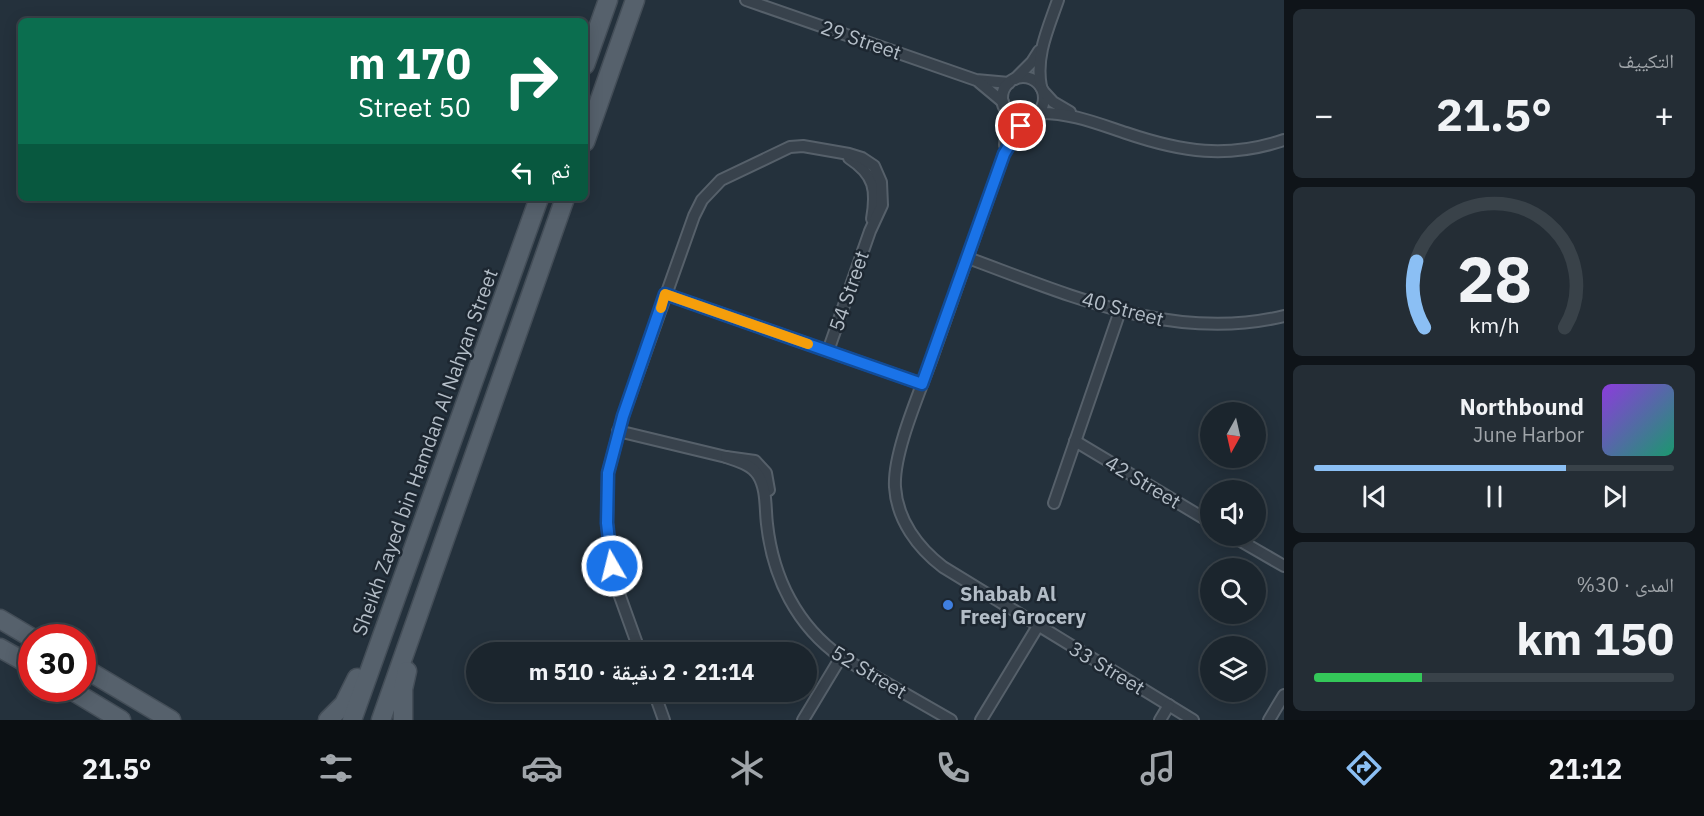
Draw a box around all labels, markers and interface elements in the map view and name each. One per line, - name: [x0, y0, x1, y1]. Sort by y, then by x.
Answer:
- street label: 29 Street: [817, 13, 905, 66]
- text: 170 m: [348, 36, 471, 91]
- icon: right: [492, 42, 570, 120]
- text: التكييف: [1618, 47, 1674, 74]
- text: 21.5°: [1436, 85, 1552, 143]
- text: 50 Street: [358, 89, 471, 124]
- text: −: [1314, 93, 1334, 136]
- text: +: [1654, 93, 1674, 136]
- pin: [995, 100, 1046, 151]
- icon: arrive: [1004, 109, 1037, 142]
- text: ثم: [551, 155, 570, 184]
- icon: left: [506, 156, 539, 189]
- text: 28: [1457, 238, 1531, 319]
- street label: 54 Street: [822, 247, 875, 335]
- street label: Sheikh Zayed bin Hamdan Al Nahyan Street: [345, 265, 504, 639]
- street label: 40 Street: [1079, 285, 1167, 332]
- text: km/h: [1469, 312, 1519, 340]
- text: Northbound: [1460, 392, 1584, 421]
- north arrow: [1200, 402, 1266, 468]
- map controls: [1200, 402, 1266, 702]
- text: June Harbor: [1473, 421, 1584, 448]
- street label: 42 Street: [1100, 448, 1186, 515]
- button: sound: [1200, 480, 1266, 546]
- icon: previous: [1358, 480, 1391, 513]
- icon: pause: [1478, 480, 1511, 513]
- icon: next: [1598, 480, 1631, 513]
- position arrow: [580, 534, 644, 598]
- button: search: [1200, 558, 1266, 624]
- text: المدى · 30%: [1576, 571, 1674, 598]
- place label: Shabab Al Freej Grocery: [960, 580, 1086, 630]
- marker: Shabab Al Freej Grocery: [941, 598, 955, 612]
- text: 150 km: [1516, 609, 1674, 667]
- speed limit sign: 30: [18, 624, 96, 702]
- street label: 33 Street: [1064, 634, 1150, 701]
- button: layers: [1200, 636, 1266, 702]
- street label: 52 Street: [826, 638, 912, 705]
- text: 21:14 · 2 دقيقة · 510 m: [529, 657, 754, 686]
- icon: filters: [315, 747, 357, 789]
- icon: car: [521, 747, 563, 789]
- icon: climate: [726, 747, 768, 789]
- icon: phone: [932, 747, 974, 789]
- icon: music: [1137, 747, 1179, 789]
- icon: directions: [1343, 747, 1385, 789]
- text: 21.5°: [82, 751, 152, 786]
- text: 21:12: [1549, 751, 1622, 786]

